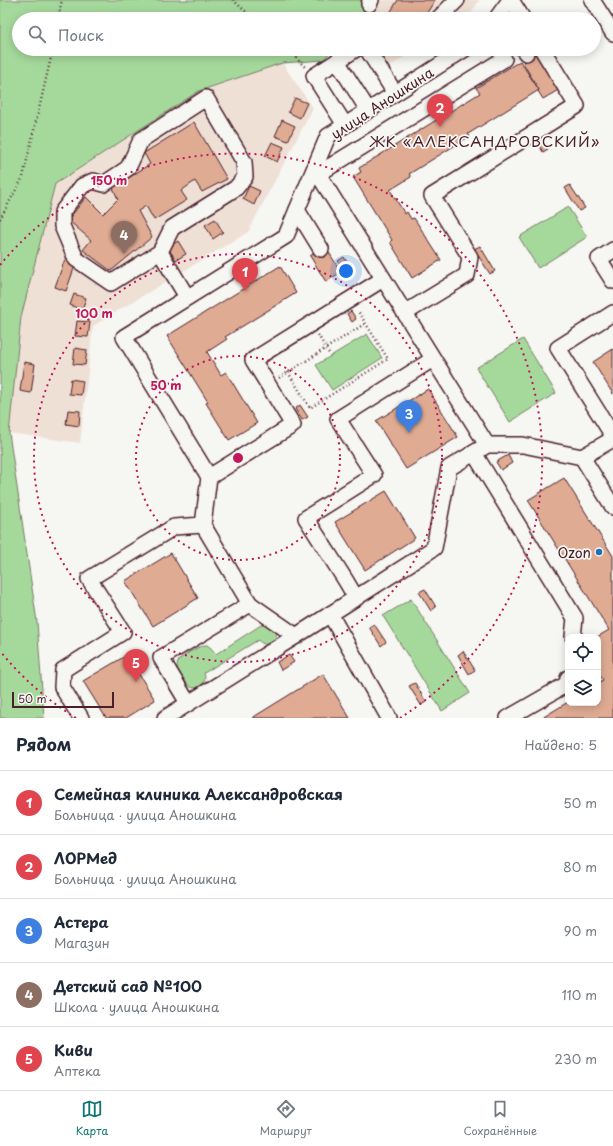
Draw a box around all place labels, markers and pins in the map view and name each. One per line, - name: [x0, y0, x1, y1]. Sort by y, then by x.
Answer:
- pin: 2: [427, 94, 453, 127]
- pin: 4: [111, 221, 137, 254]
- pin: 1: [232, 258, 258, 291]
- pin: 3: [396, 400, 422, 433]
- centre of rings: [231, 451, 245, 465]
- place label: Ozon: [558, 542, 591, 563]
- marker: Ozon: [594, 547, 604, 557]
- pin: 5: [123, 649, 149, 682]

